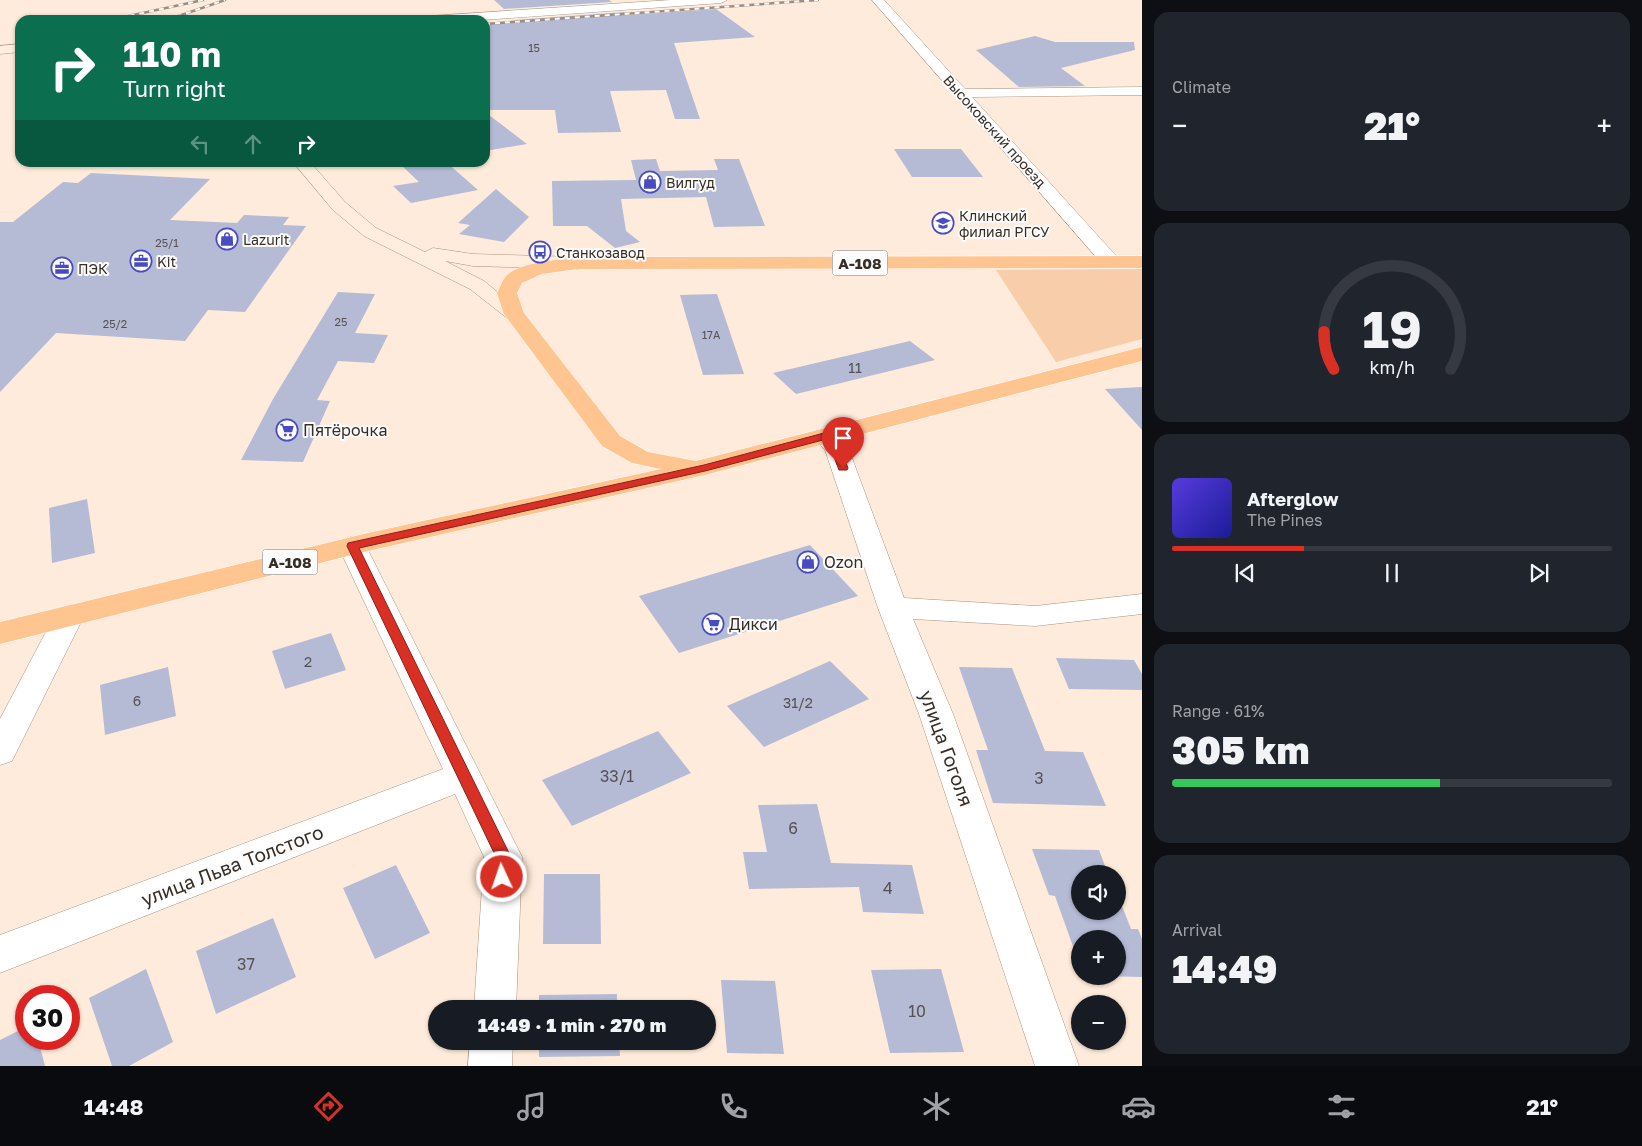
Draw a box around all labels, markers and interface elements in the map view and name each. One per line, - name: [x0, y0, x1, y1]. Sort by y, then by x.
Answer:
- text: 110 m: [123, 33, 221, 75]
- icon: right: [40, 35, 105, 100]
- house number: 15: [528, 41, 540, 54]
- street label: Высоковский проезд: [940, 71, 1050, 191]
- text: Turn right: [123, 75, 226, 102]
- text: Climate: [1172, 77, 1231, 97]
- text: 21°: [1364, 103, 1420, 148]
- text: −: [1172, 109, 1187, 142]
- text: +: [1597, 109, 1612, 142]
- icon: left: [186, 130, 214, 158]
- icon: ahead: [239, 130, 267, 158]
- icon: right: [292, 130, 320, 158]
- shop icon: Вилгуд: [638, 170, 662, 194]
- place label: Вилгуд: [666, 174, 715, 191]
- place label: Клинский филиал РГСУ: [959, 207, 1050, 240]
- school or university icon: Клинский филиал РГСУ: [931, 211, 955, 235]
- shop icon: Lazurit: [215, 227, 239, 251]
- place label: Lazurit: [243, 231, 289, 248]
- house number: 25/1: [155, 236, 179, 249]
- bus stop icon: Станкозавод: [528, 240, 552, 264]
- place label: Станкозавод: [556, 244, 645, 261]
- office icon: Kit: [129, 249, 153, 273]
- road number: А-108: [832, 250, 888, 276]
- place label: Kit: [157, 253, 176, 270]
- office icon: ПЭК: [50, 256, 74, 280]
- place label: ПЭК: [78, 260, 108, 277]
- text: 19: [1362, 297, 1422, 359]
- house number: 25: [335, 315, 347, 328]
- house number: 25/2: [103, 317, 127, 330]
- house number: 17А: [702, 328, 721, 341]
- text: km/h: [1369, 356, 1415, 378]
- house number: 11: [848, 359, 862, 376]
- pin: [822, 417, 864, 468]
- supermarket icon: Пятёрочка: [275, 418, 299, 442]
- place label: Пятёрочка: [303, 420, 387, 440]
- icon: arrive: [829, 424, 857, 452]
- text: Afterglow: [1247, 487, 1338, 510]
- text: The Pines: [1247, 510, 1322, 530]
- road number: А-108: [262, 550, 318, 574]
- shop icon: Ozon: [796, 550, 820, 574]
- place label: Ozon: [824, 552, 863, 572]
- icon: previous: [1231, 559, 1259, 587]
- icon: pause: [1378, 559, 1406, 587]
- icon: next: [1525, 559, 1553, 587]
- supermarket icon: Дикси: [701, 612, 725, 636]
- place label: Дикси: [729, 614, 778, 634]
- house number: 2: [304, 653, 312, 670]
- street label: улица Гоголя: [915, 687, 979, 809]
- house number: 6: [133, 692, 141, 709]
- house number: 31/2: [783, 694, 813, 711]
- text: Range · 61%: [1172, 701, 1264, 721]
- text: 305 km: [1172, 727, 1310, 772]
- house number: 33/1: [600, 766, 634, 786]
- house number: 3: [1034, 768, 1044, 788]
- house number: 6: [788, 818, 798, 838]
- street label: улица Льва Толстого: [138, 820, 326, 910]
- position arrow: [475, 850, 527, 902]
- map controls: [1071, 865, 1126, 1050]
- button: sound: [1071, 865, 1126, 920]
- house number: 4: [883, 878, 893, 898]
- text: Arrival: [1172, 920, 1222, 940]
- button: +: [1071, 930, 1126, 985]
- text: 14:49: [1172, 946, 1278, 991]
- house number: 37: [237, 954, 255, 974]
- speed limit sign: 30: [15, 985, 80, 1050]
- button: −: [1071, 995, 1126, 1050]
- house number: 10: [908, 1001, 926, 1021]
- text: 14:49 · 1 min · 270 m: [478, 1013, 666, 1036]
- icon: directions: [311, 1089, 346, 1124]
- icon: music: [514, 1089, 549, 1124]
- icon: phone: [716, 1089, 751, 1124]
- icon: climate: [919, 1089, 954, 1124]
- icon: car: [1121, 1089, 1156, 1124]
- icon: filters: [1324, 1089, 1359, 1124]
- text: 14:48: [84, 1093, 144, 1120]
- text: 21°: [1526, 1093, 1558, 1120]

